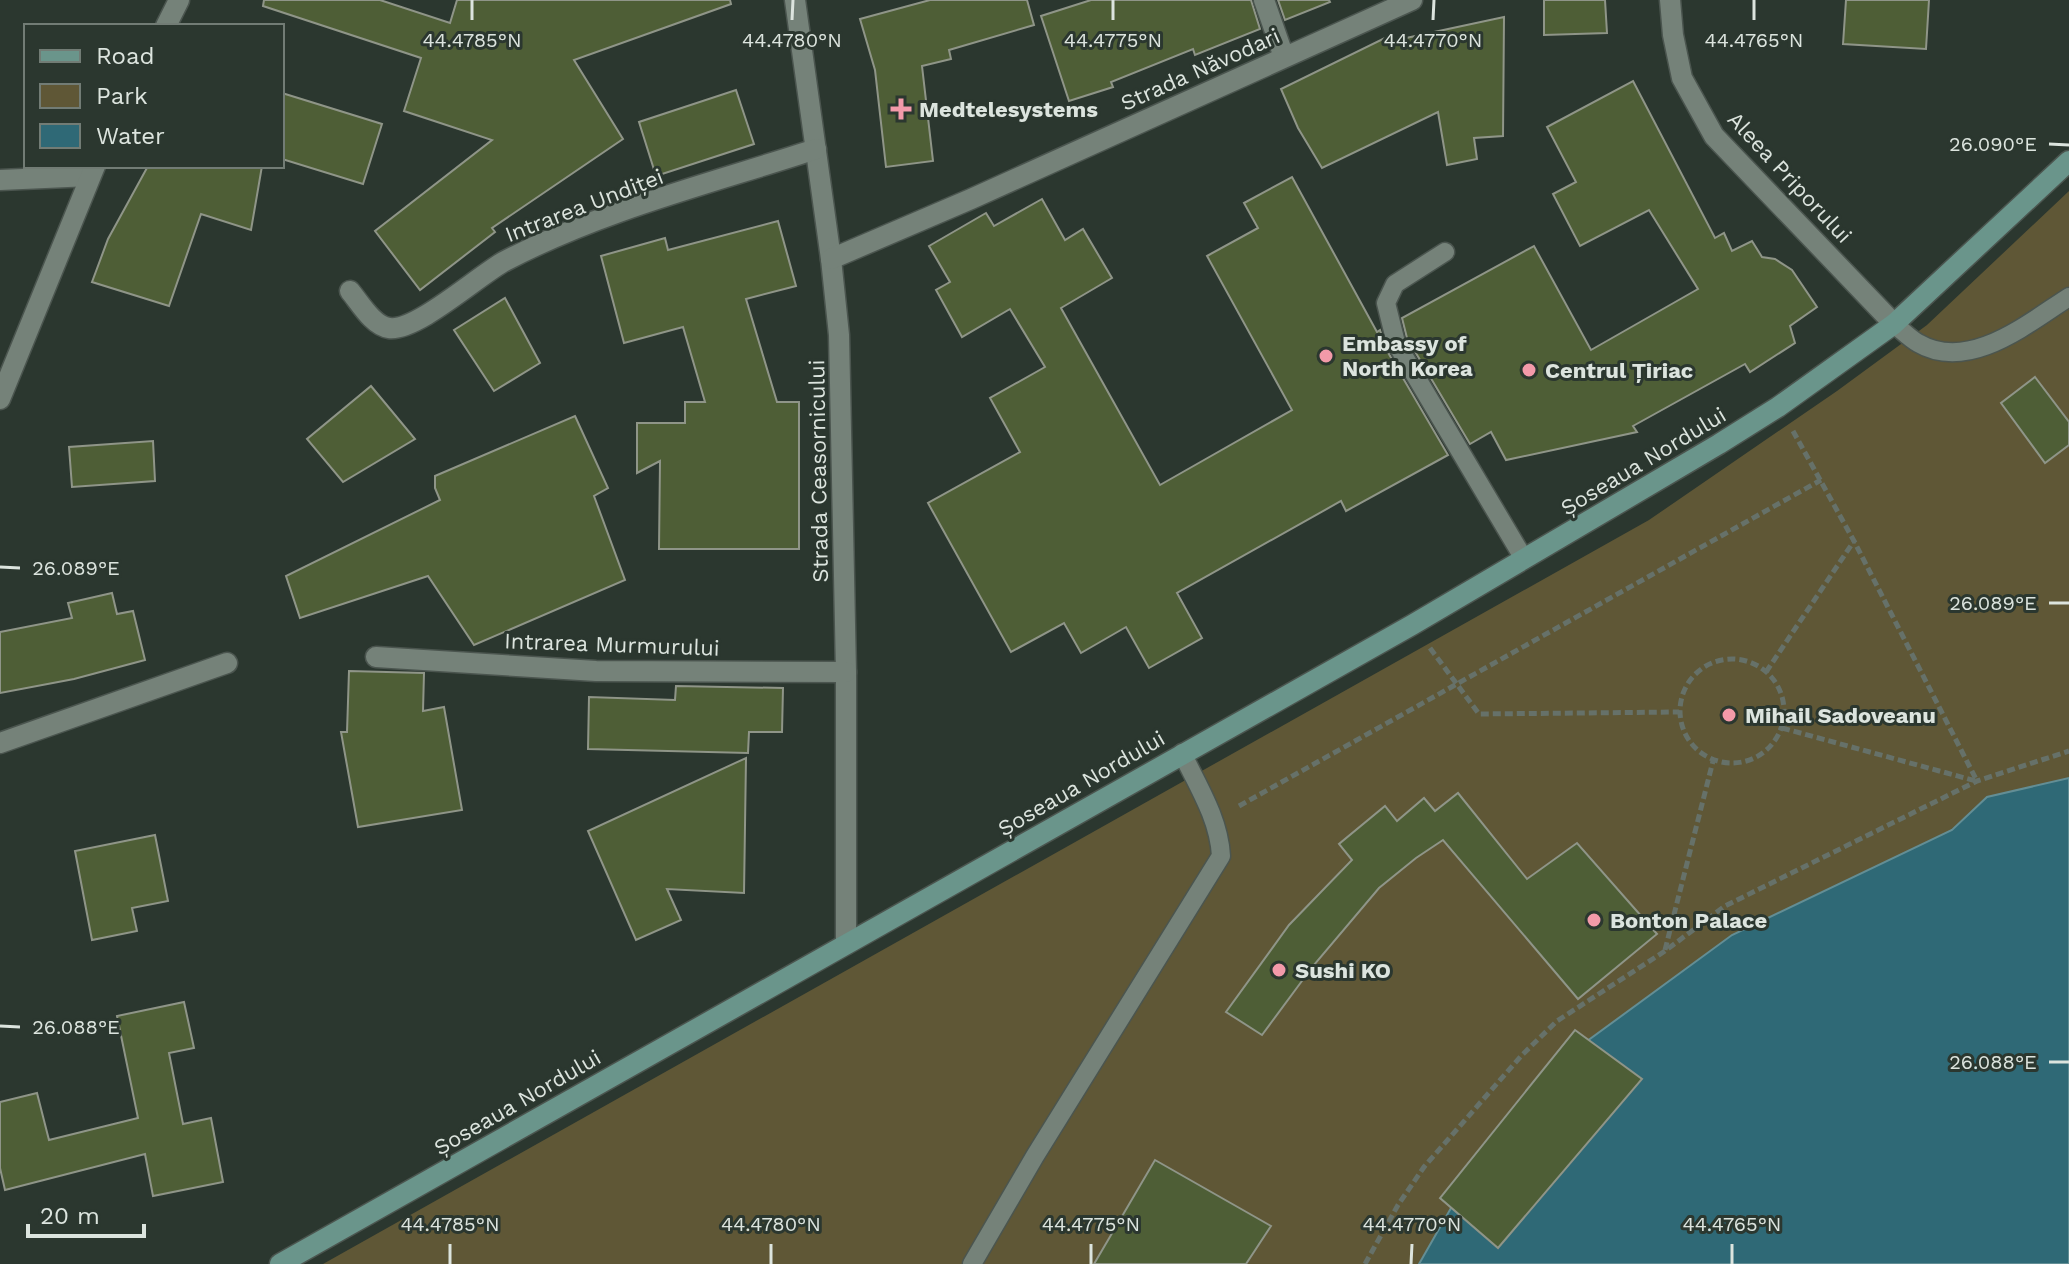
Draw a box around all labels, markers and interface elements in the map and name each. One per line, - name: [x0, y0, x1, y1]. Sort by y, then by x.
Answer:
- street label: Strada Năvodari: [1117, 23, 1284, 116]
- legend: [24, 24, 284, 168]
- text: 44.4785°N: [422, 28, 522, 52]
- text: 44.4780°N: [742, 28, 842, 52]
- text: 44.4775°N: [1064, 28, 1162, 52]
- text: 44.4770°N: [1384, 28, 1482, 52]
- text: 44.4765°N: [1704, 28, 1804, 52]
- text: Road: [96, 42, 155, 70]
- text: Park: [96, 82, 148, 110]
- place label: Medtelesystems: [919, 97, 1098, 122]
- marker: Medtelesystems: [890, 98, 912, 120]
- street label: Aleea Priporului: [1723, 107, 1857, 248]
- text: Water: [96, 122, 165, 150]
- text: 26.090°E: [1949, 132, 2037, 156]
- street label: Intrarea Undiței: [502, 164, 667, 247]
- place label: Embassy of North Korea: [1342, 331, 1473, 381]
- marker: Embassy of North Korea: [1317, 347, 1335, 365]
- place label: Centrul Țiriac: [1545, 358, 1693, 383]
- street label: Strada Ceasornicului: [804, 359, 833, 583]
- marker: Centrul Țiriac: [1520, 361, 1538, 379]
- street label: Șoseaua Nordului: [1556, 402, 1730, 521]
- text: 26.089°E: [32, 556, 120, 580]
- text: 26.089°E: [1949, 591, 2037, 615]
- street label: Intrarea Murmurului: [504, 628, 720, 661]
- place label: Mihail Sadoveanu: [1745, 703, 1936, 728]
- marker: Mihail Sadoveanu: [1720, 706, 1738, 724]
- street label: Șoseaua Nordului: [993, 726, 1169, 841]
- place label: Bonton Palace: [1610, 908, 1767, 933]
- marker: Bonton Palace: [1585, 911, 1603, 929]
- place label: Sushi KO: [1295, 958, 1391, 983]
- marker: Sushi KO: [1270, 961, 1288, 979]
- text: 26.088°E: [32, 1015, 120, 1039]
- street label: Șoseaua Nordului: [429, 1045, 605, 1160]
- text: 26.088°E: [1949, 1050, 2037, 1074]
- scale bar: [28, 1188, 144, 1238]
- text: 20 m: [40, 1202, 100, 1230]
- text: 44.4785°N: [400, 1212, 500, 1236]
- text: 44.4780°N: [721, 1212, 821, 1236]
- text: 44.4775°N: [1042, 1212, 1140, 1236]
- text: 44.4770°N: [1363, 1212, 1461, 1236]
- text: 44.4765°N: [1682, 1212, 1782, 1236]

